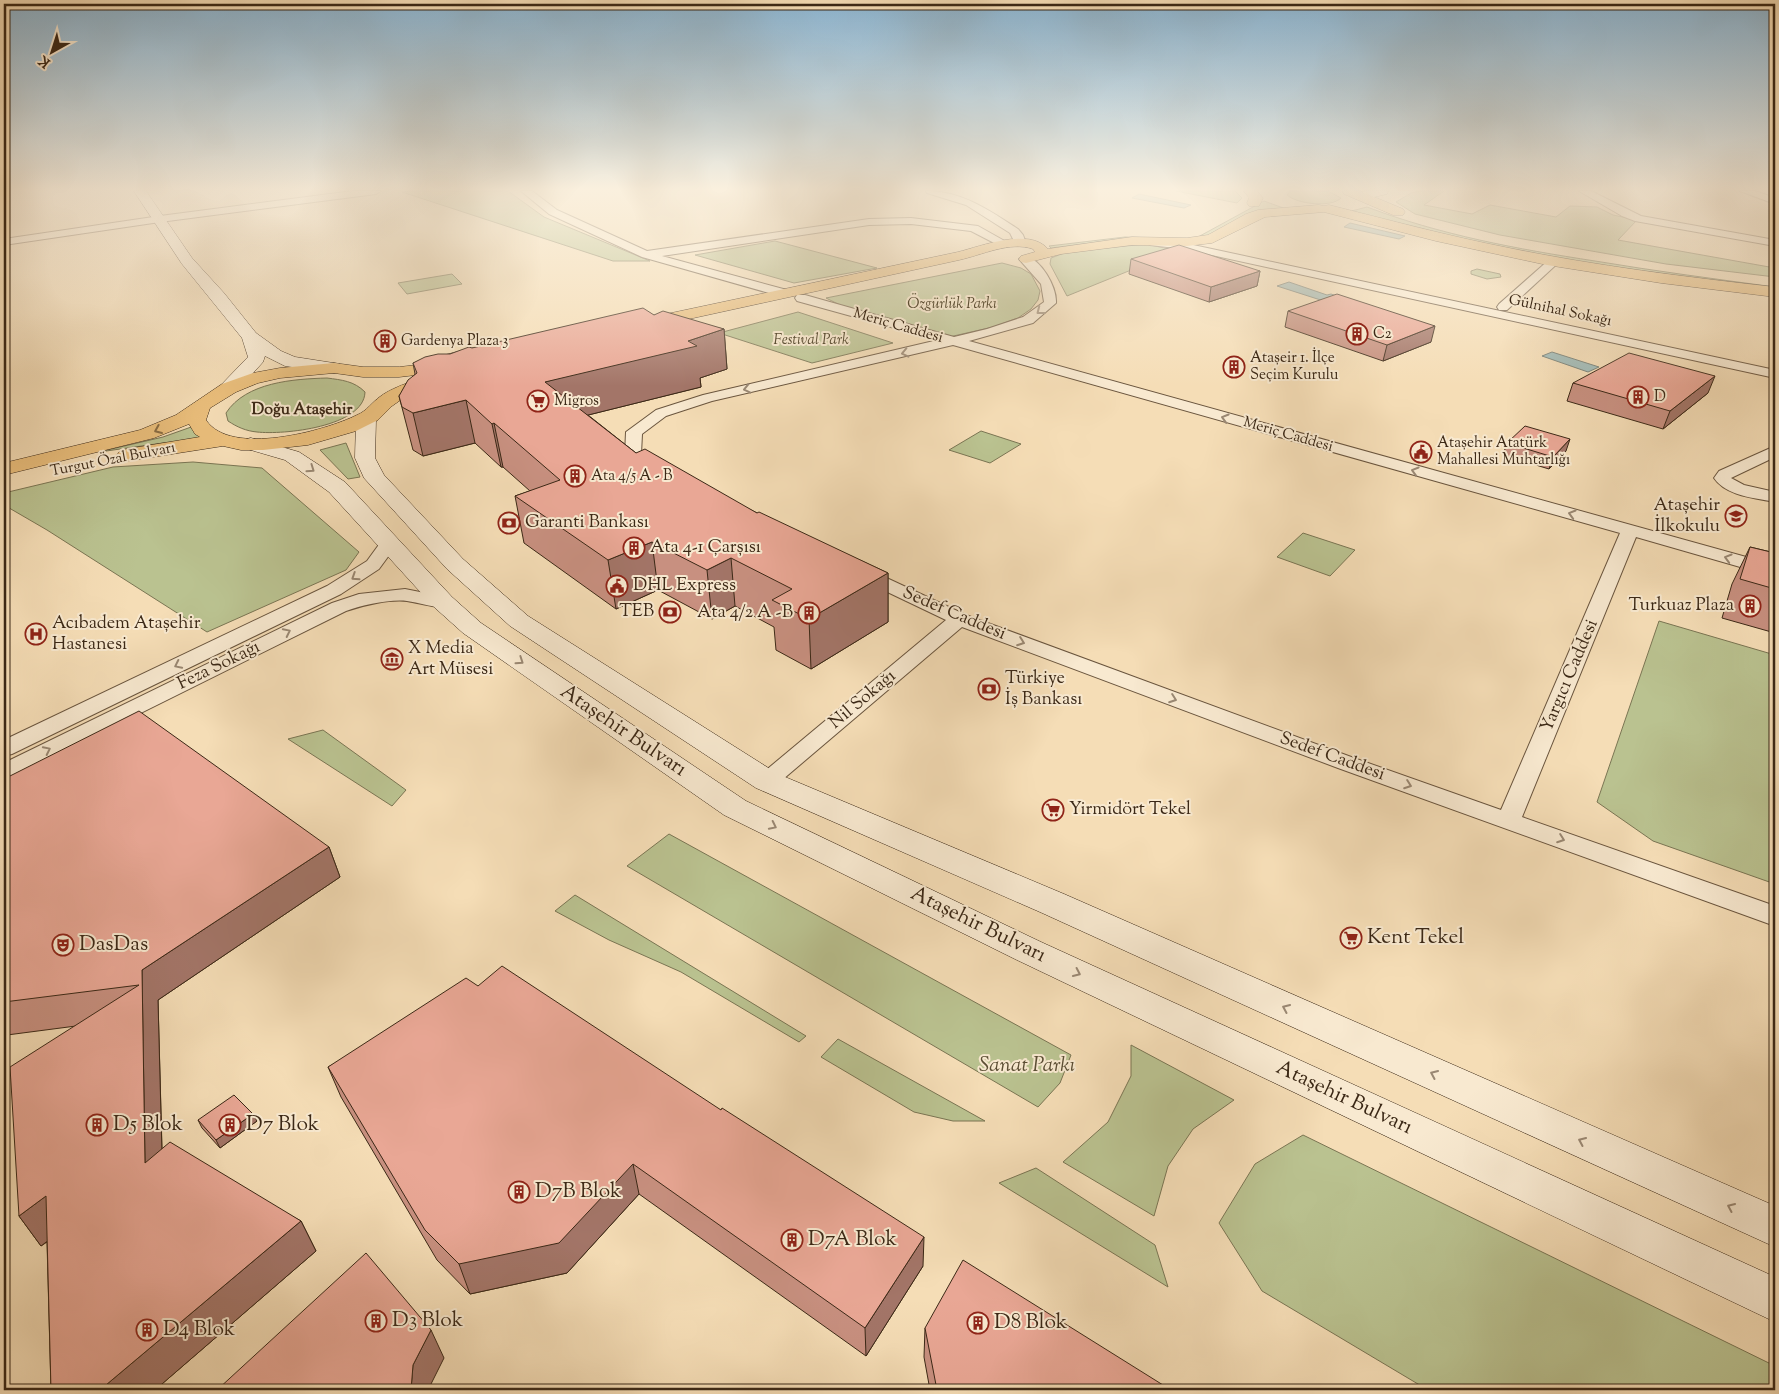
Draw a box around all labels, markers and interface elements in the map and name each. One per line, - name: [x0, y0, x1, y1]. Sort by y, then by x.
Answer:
- north arrow: [28, 28, 78, 78]
- text: K: [34, 49, 55, 72]
- street label: Gülnihal Sokağı: [1507, 290, 1613, 332]
- park label: Özgürlük Parkı: [907, 293, 997, 315]
- street label: Meriç Caddesi: [851, 303, 945, 349]
- one-way arrow: [1037, 305, 1046, 313]
- building icon: C2: [1345, 322, 1369, 346]
- place label: C2: [1373, 324, 1392, 345]
- building icon: Gardenya Plaza 3: [373, 329, 397, 353]
- park label: Festival Park: [773, 330, 849, 351]
- place label: Gardenya Plaza 3: [401, 331, 508, 352]
- one-way arrow: [901, 347, 910, 357]
- place label: Ataşeir 1. İlçe Seçim Kurulu: [1250, 347, 1339, 386]
- building icon: Ataşeir 1. İlçe Seçim Kurulu: [1222, 355, 1246, 379]
- one-way arrow: [743, 383, 752, 394]
- building icon: D: [1626, 385, 1650, 409]
- place label: D: [1654, 387, 1666, 408]
- supermarket icon: Migros: [526, 389, 550, 413]
- place label: Migros: [554, 391, 599, 412]
- district label: Doğu Ataşehir: [251, 399, 354, 422]
- street label: Meriç Caddesi: [1241, 412, 1335, 458]
- one-way arrow: [1222, 413, 1230, 423]
- one-way arrow: [154, 423, 163, 434]
- place label: Ataşehir Atatürk Mahallesi Muhtarlığı: [1437, 433, 1570, 471]
- street label: Turgut Özal Bulvarı: [48, 437, 177, 482]
- public building icon: Ataşehir Atatürk Mahallesi Muhtarlığı: [1409, 440, 1433, 464]
- one-way arrow: [305, 463, 315, 472]
- building icon: Ata 4/5 A - B: [563, 464, 587, 488]
- place label: Ata 4/5 A - B: [591, 466, 673, 487]
- one-way arrow: [1412, 466, 1420, 476]
- place label: Ataşehir İlkokulu: [1653, 493, 1720, 540]
- school or university icon: Ataşehir İlkokulu: [1724, 504, 1748, 528]
- one-way arrow: [1567, 509, 1576, 520]
- place label: Garanti Bankası: [525, 510, 649, 536]
- bank icon: Garanti Bankası: [497, 511, 521, 535]
- place label: Ata 4-1 Çarşısı: [650, 535, 761, 561]
- building icon: Ata 4-1 Çarşısı: [622, 536, 646, 560]
- one-way arrow: [1725, 554, 1733, 564]
- one-way arrow: [351, 571, 360, 580]
- place label: DHL Express: [633, 573, 736, 599]
- public building icon: DHL Express: [605, 574, 629, 598]
- street label: Sedef Caddesi: [898, 580, 1010, 648]
- place label: Turkuaz Plaza: [1629, 593, 1734, 619]
- building icon: Turkuaz Plaza: [1738, 594, 1762, 618]
- place label: TEB: [619, 599, 654, 625]
- bank icon: TEB: [658, 600, 682, 624]
- place label: Ata 4/2 A -B: [697, 600, 793, 626]
- building icon: Ata 4/2 A -B: [797, 601, 821, 625]
- place label: Acıbadem Ataşehir Hastanesi: [52, 611, 201, 658]
- street label: Yargıcı Caddesi: [1535, 616, 1605, 736]
- hospital icon: Acıbadem Ataşehir Hastanesi: [24, 622, 48, 646]
- one-way arrow: [282, 628, 291, 638]
- street label: Feza Sokağı: [173, 635, 265, 697]
- place label: X Media Art Müsesi: [408, 636, 493, 683]
- one-way arrow: [1016, 636, 1025, 646]
- museum icon: X Media Art Müsesi: [380, 647, 404, 671]
- one-way arrow: [514, 655, 524, 664]
- one-way arrow: [175, 659, 184, 669]
- street label: Nil Sokağı: [824, 664, 902, 736]
- place label: Türkiye İş Bankası: [1005, 666, 1082, 713]
- street label: Ataşehir Bulvarı: [554, 677, 692, 785]
- bank icon: Türkiye İş Bankası: [977, 677, 1001, 701]
- one-way arrow: [1169, 693, 1177, 703]
- street label: Sedef Caddesi: [1276, 726, 1388, 788]
- one-way arrow: [42, 747, 51, 757]
- one-way arrow: [1403, 779, 1412, 789]
- place label: Yirmidört Tekel: [1069, 797, 1191, 823]
- supermarket icon: Yirmidört Tekel: [1041, 798, 1065, 822]
- one-way arrow: [768, 820, 777, 830]
- one-way arrow: [1556, 834, 1565, 844]
- street label: Ataşehir Bulvarı: [905, 879, 1051, 971]
- place label: Kent Tekel: [1367, 923, 1464, 953]
- supermarket icon: Kent Tekel: [1339, 926, 1363, 950]
- place label: DasDas: [79, 930, 148, 960]
- theatre icon: DasDas: [51, 933, 75, 957]
- one-way arrow: [1072, 967, 1081, 977]
- one-way arrow: [1282, 1003, 1291, 1014]
- park label: Sanat Parkı: [979, 1051, 1075, 1081]
- street label: Ataşehir Bulvarı: [1271, 1053, 1417, 1143]
- one-way arrow: [1430, 1070, 1439, 1081]
- place label: D5 Blok: [113, 1110, 183, 1140]
- place label: D7 Blok: [246, 1110, 320, 1140]
- building icon: D5 Blok: [85, 1113, 109, 1137]
- building icon: D7 Blok: [218, 1113, 242, 1137]
- one-way arrow: [1579, 1137, 1588, 1147]
- place label: D7B Blok: [535, 1177, 622, 1207]
- building icon: D7B Blok: [507, 1180, 531, 1204]
- one-way arrow: [1727, 1203, 1736, 1214]
- place label: D7A Blok: [808, 1225, 897, 1255]
- building icon: D7A Blok: [780, 1228, 804, 1252]
- place label: D3 Blok: [392, 1306, 464, 1336]
- place label: D8 Blok: [994, 1308, 1068, 1338]
- building icon: D3 Blok: [364, 1309, 388, 1333]
- building icon: D8 Blok: [966, 1311, 990, 1335]
- place label: D4 Blok: [163, 1315, 236, 1345]
- building icon: D4 Blok: [135, 1318, 159, 1342]

